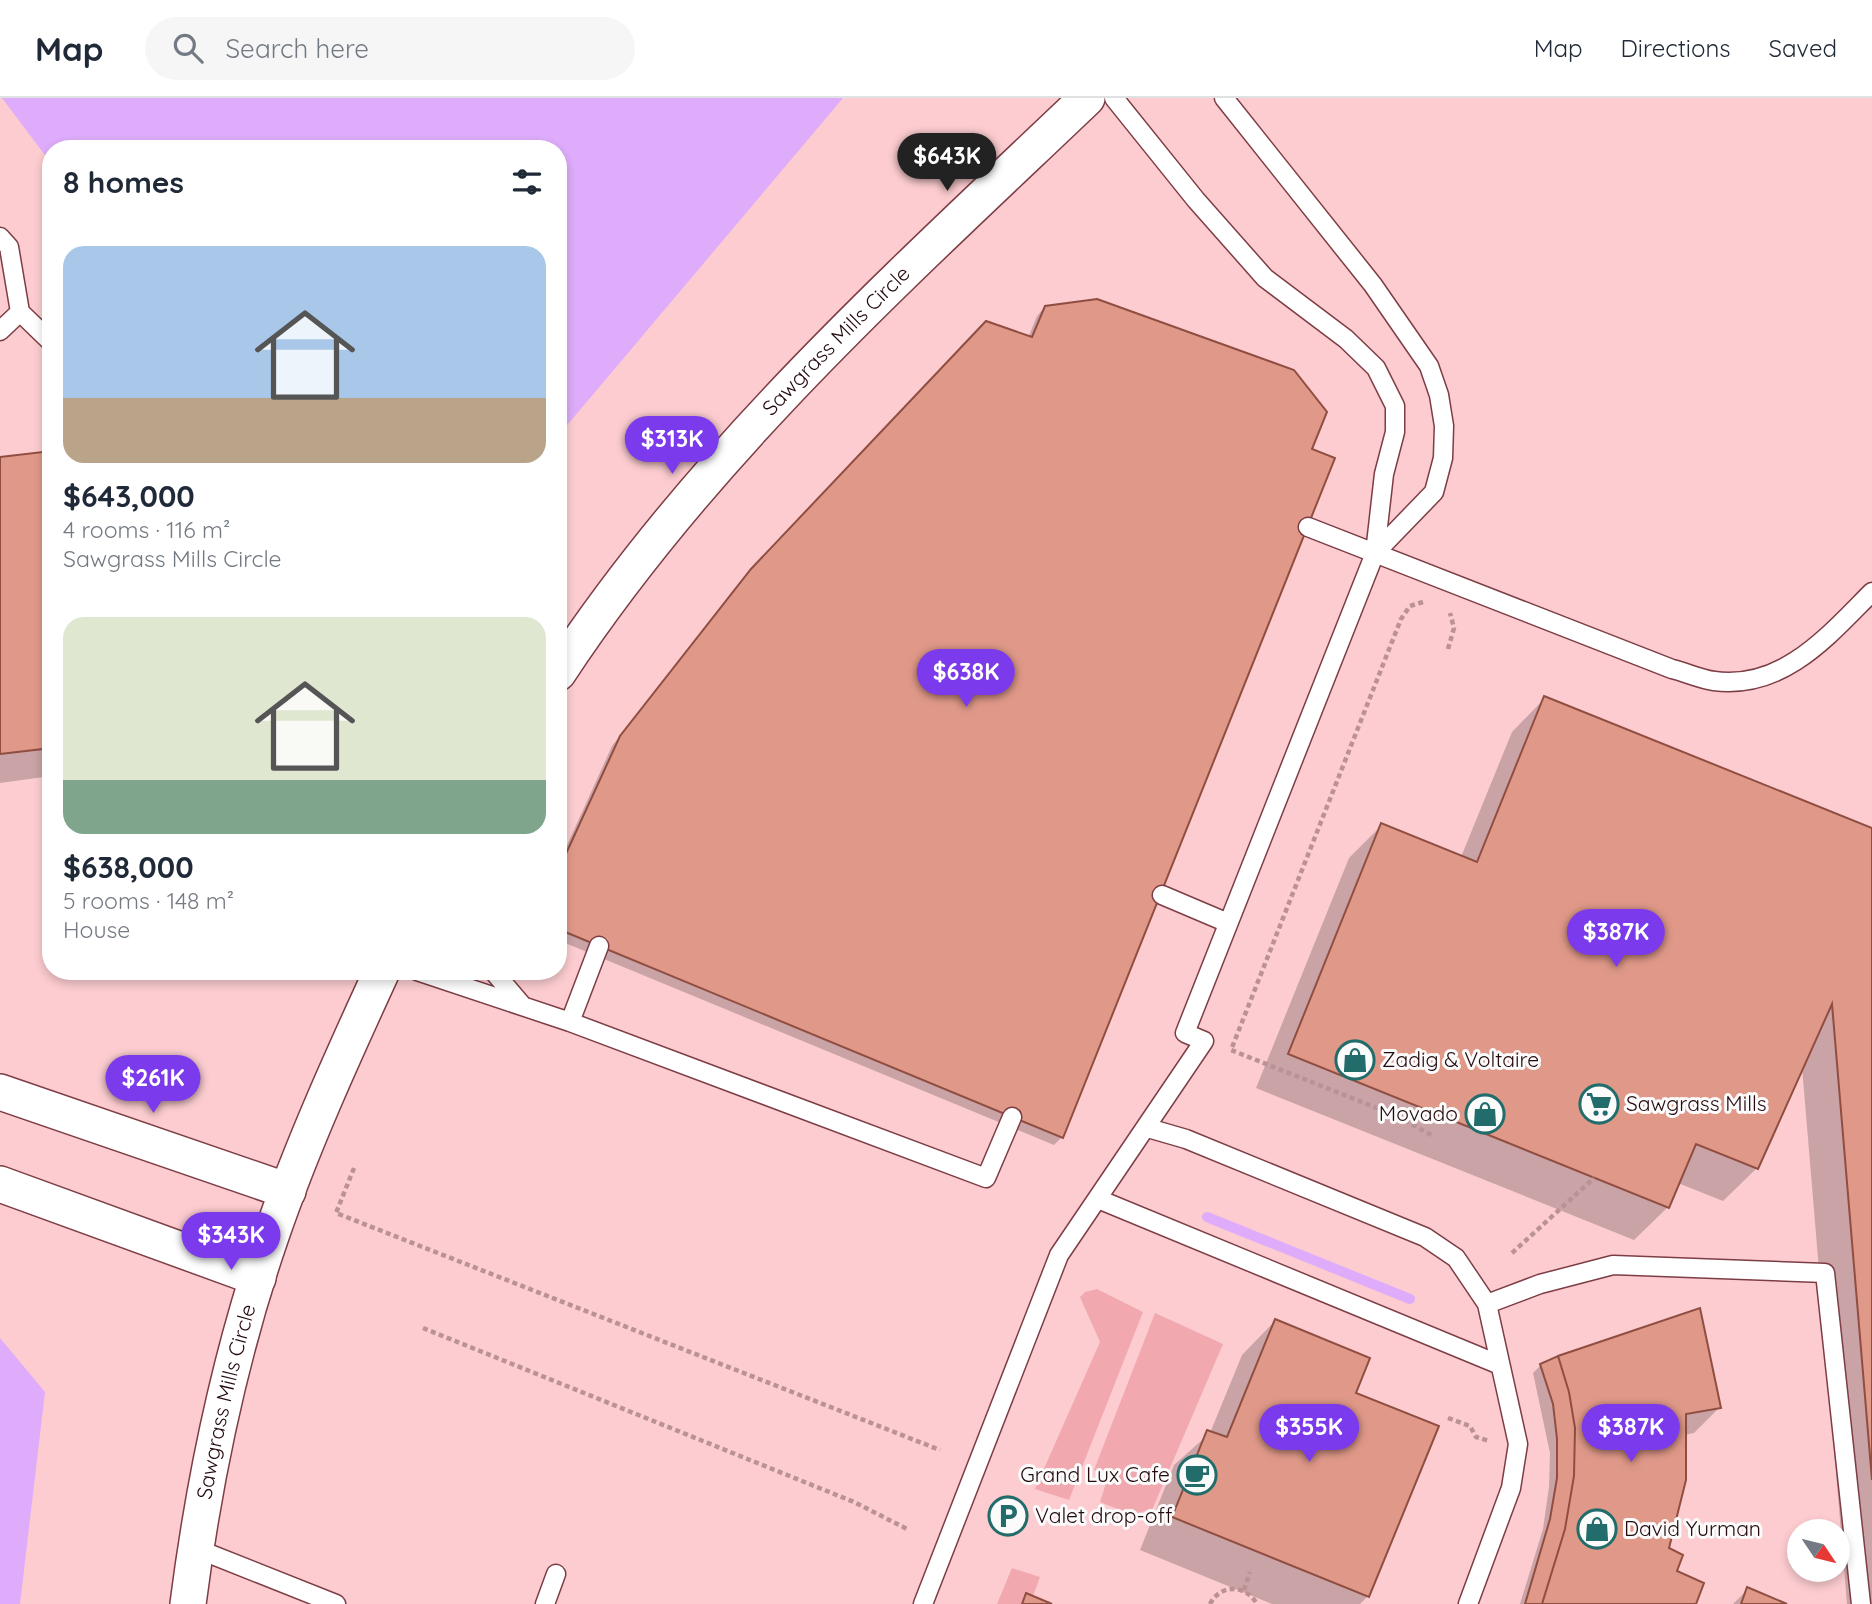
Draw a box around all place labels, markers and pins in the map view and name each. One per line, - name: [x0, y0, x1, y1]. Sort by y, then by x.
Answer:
- pin: $643K: [898, 134, 996, 193]
- pin: $313K: [623, 416, 721, 476]
- pin: $638K: [917, 650, 1015, 709]
- pin: $387K: [1567, 910, 1665, 969]
- shop icon: Zadig & Voltaire: [1334, 1039, 1376, 1081]
- place label: Zadig & Voltaire: [1382, 1046, 1539, 1072]
- pin: $261K: [104, 1056, 202, 1115]
- supermarket icon: Sawgrass Mills: [1578, 1083, 1620, 1125]
- place label: Sawgrass Mills: [1626, 1090, 1767, 1116]
- shop icon: Movado: [1464, 1093, 1506, 1135]
- place label: Movado: [1379, 1100, 1458, 1126]
- pin: $343K: [182, 1212, 280, 1272]
- pin: $355K: [1260, 1404, 1358, 1464]
- pin: $387K: [1582, 1404, 1680, 1464]
- cafe icon: Grand Lux Cafe: [1176, 1454, 1218, 1496]
- place label: Grand Lux Cafe: [1020, 1461, 1170, 1487]
- parking icon: Valet drop-off: [987, 1495, 1029, 1537]
- place label: Valet drop-off: [1035, 1502, 1173, 1528]
- shop icon: David Yurman: [1576, 1508, 1618, 1550]
- place label: David Yurman: [1624, 1515, 1761, 1541]

